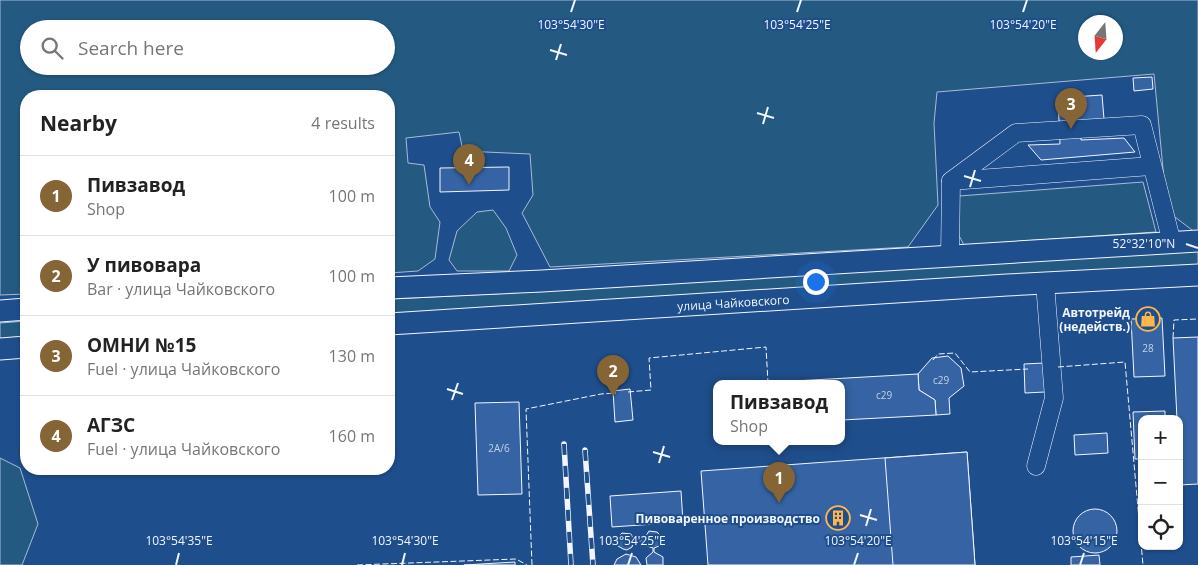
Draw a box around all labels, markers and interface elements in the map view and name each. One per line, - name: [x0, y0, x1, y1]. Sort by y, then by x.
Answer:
- north arrow: [1078, 15, 1123, 60]
- text: 103°54'30"E: [537, 16, 605, 33]
- text: 103°54'25"E: [763, 16, 831, 33]
- text: 103°54'20"E: [989, 16, 1057, 33]
- search box: [20, 20, 395, 75]
- icon: search: [38, 34, 66, 62]
- text: Search here: [78, 35, 184, 61]
- pin: 3: [1055, 88, 1087, 129]
- text: Nearby: [40, 109, 117, 137]
- text: 4 results: [311, 112, 375, 134]
- pin: 4: [453, 144, 485, 185]
- text: Пивзавод: [87, 172, 185, 198]
- text: 1: [51, 185, 61, 207]
- text: 100 m: [329, 185, 375, 207]
- text: Shop: [87, 198, 125, 220]
- text: 52°32'10"N: [1113, 235, 1175, 252]
- text: У пивовара: [87, 252, 201, 278]
- text: 2: [51, 265, 61, 287]
- text: 100 m: [329, 265, 375, 287]
- your location: [803, 269, 829, 295]
- text: Bar · улица Чайковского: [87, 278, 275, 300]
- street label: улица Чайковского: [677, 290, 790, 314]
- place label: Автотрейд (недейств.): [1059, 304, 1130, 335]
- shop icon: Автотрейд (недейств.): [1135, 306, 1161, 332]
- text: ОМНИ №15: [87, 332, 196, 358]
- house number: 28: [1142, 341, 1154, 355]
- text: 3: [51, 345, 61, 367]
- text: 130 m: [329, 345, 375, 367]
- pin: 2: [597, 355, 629, 396]
- text: Fuel · улица Чайковского: [87, 358, 280, 380]
- house number: с29: [933, 373, 949, 387]
- popup: [713, 380, 845, 445]
- house number: с29: [876, 388, 892, 402]
- text: Пивзавод: [730, 389, 828, 415]
- text: АГЗС: [87, 412, 135, 438]
- text: Shop: [730, 415, 768, 437]
- map controls: [1138, 415, 1183, 550]
- button: +: [1138, 415, 1183, 460]
- text: 4: [51, 425, 61, 447]
- text: 160 m: [329, 425, 375, 447]
- text: Fuel · улица Чайковского: [87, 438, 280, 460]
- house number: 2А/6: [488, 441, 510, 455]
- button: −: [1138, 460, 1183, 505]
- pin: 1: [763, 462, 795, 503]
- building icon: Пивоваренное производство: [825, 505, 851, 531]
- button: locate: [1138, 505, 1183, 550]
- place label: Пивоваренное производство: [636, 510, 820, 527]
- text: 103°54'35"E: [145, 532, 213, 549]
- text: 103°54'30"E: [371, 532, 439, 549]
- text: 103°54'25"E: [598, 532, 666, 549]
- text: 103°54'20"E: [824, 532, 892, 549]
- text: 103°54'15"E: [1050, 532, 1118, 549]

